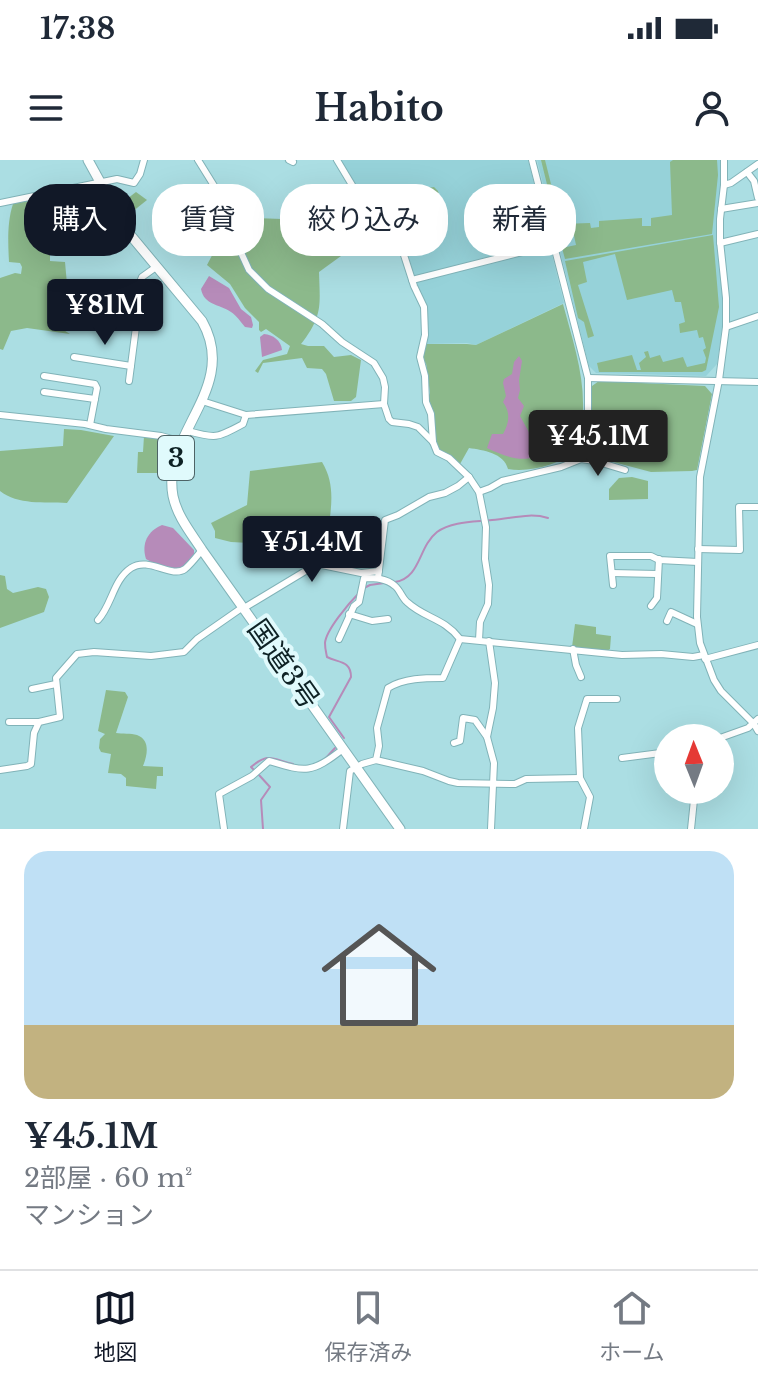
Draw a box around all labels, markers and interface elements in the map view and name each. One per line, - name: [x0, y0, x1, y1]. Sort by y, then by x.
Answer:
- text: 17:38: [40, 10, 115, 47]
- icon: menu: [24, 86, 68, 130]
- text: Habito: [314, 86, 444, 131]
- icon: person: [690, 86, 734, 130]
- chip: 購入: [24, 184, 136, 256]
- chip: 賃貸: [152, 184, 264, 256]
- chip: 絞り込み: [280, 184, 448, 256]
- chip: 新着: [464, 184, 576, 256]
- pin: ¥81M: [58, 279, 152, 347]
- text: ¥81M: [65, 289, 145, 321]
- pin: ¥45.1M: [533, 410, 663, 478]
- text: ¥45.1M: [547, 420, 649, 452]
- road number: 3: [158, 436, 194, 480]
- pin: ¥51.4M: [247, 516, 377, 584]
- text: ¥51.4M: [261, 526, 363, 558]
- street label: 国道3号: [240, 613, 327, 716]
- north arrow: [654, 724, 734, 804]
- map controls: [654, 724, 734, 804]
- icon: home: [307, 903, 451, 1047]
- text: ¥45.1M: [24, 1115, 158, 1157]
- text: 2部屋 · 60 m²: [24, 1162, 192, 1194]
- text: マンション: [24, 1199, 154, 1231]
- tab: 地図: [93, 1286, 137, 1366]
- tab: 保存済み: [324, 1286, 412, 1366]
- tab: ホーム: [599, 1286, 665, 1366]

